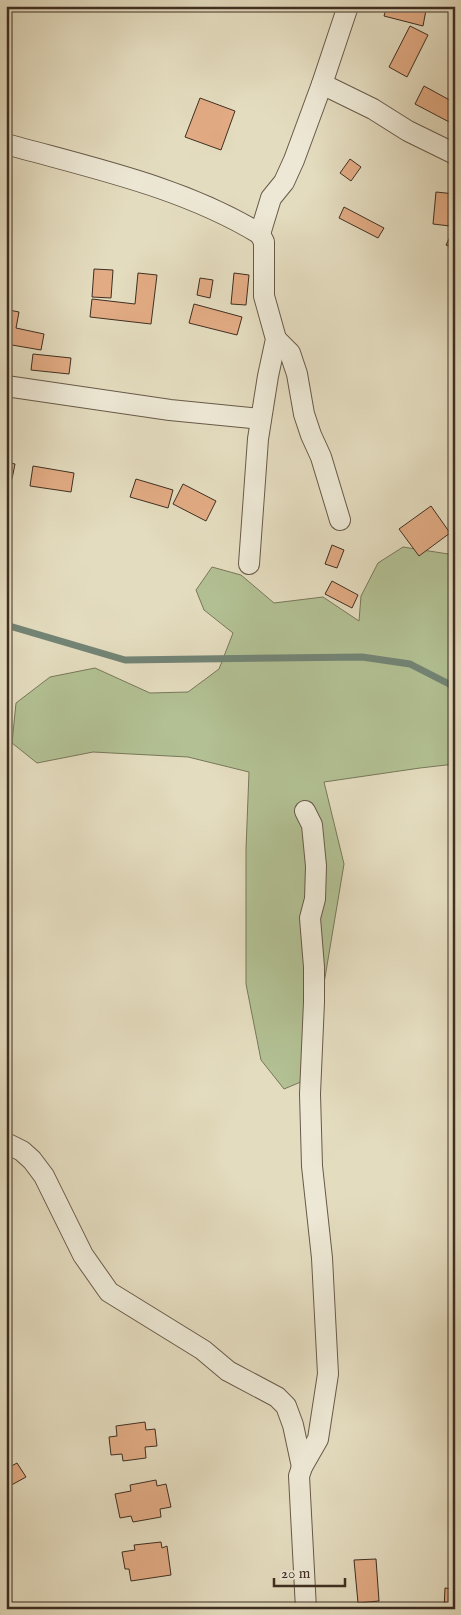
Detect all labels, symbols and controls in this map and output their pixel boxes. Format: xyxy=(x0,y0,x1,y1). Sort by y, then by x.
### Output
scale bar xyxy=(274,1555,345,1587)
text: 20 m xyxy=(281,1564,311,1583)

